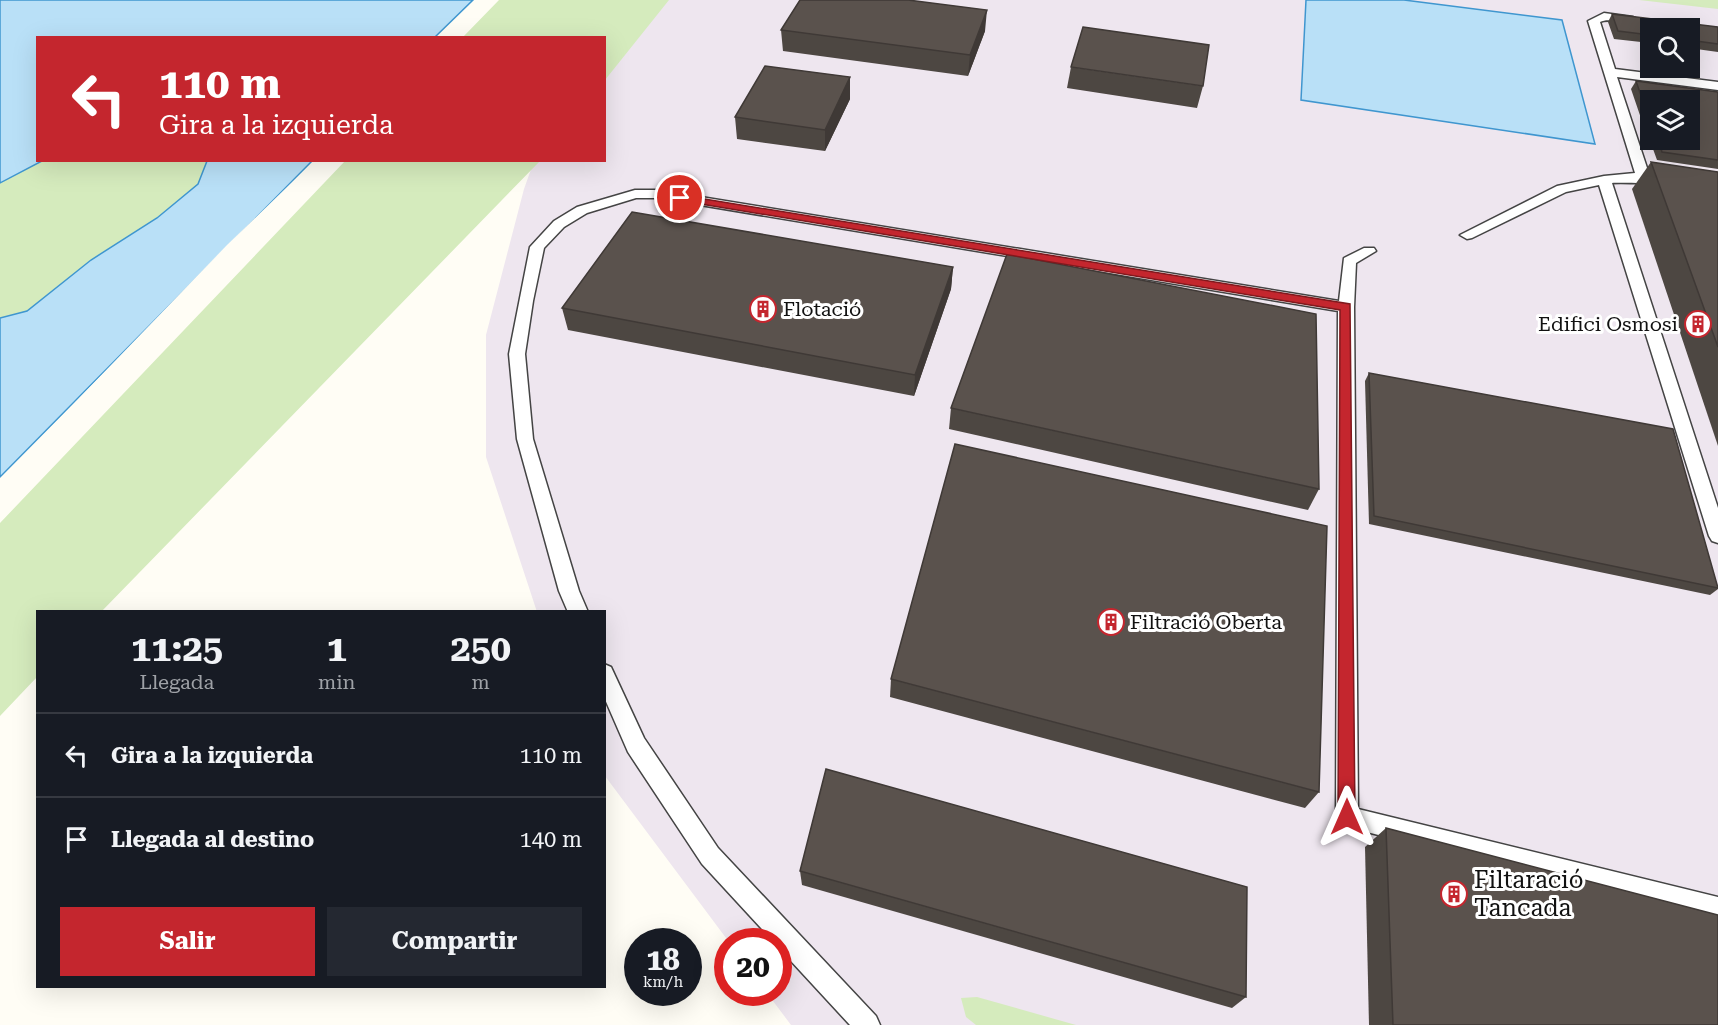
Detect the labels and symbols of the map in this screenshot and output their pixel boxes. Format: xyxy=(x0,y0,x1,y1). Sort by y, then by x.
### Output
pin xyxy=(654,172,705,223)
building icon: Flotació xyxy=(748,294,778,324)
place label: Flotació xyxy=(783,297,861,321)
building icon: Edifici Osmosi xyxy=(1683,309,1713,339)
place label: Edifici Osmosi xyxy=(1538,312,1678,336)
building icon: Filtració Oberta xyxy=(1096,607,1126,637)
place label: Filtració Oberta xyxy=(1130,610,1282,634)
position arrow xyxy=(1315,785,1379,849)
place label: Filtaració Tancada xyxy=(1474,866,1584,922)
building icon: Filtaració Tancada xyxy=(1439,879,1469,909)
speed limit sign: 20 xyxy=(714,928,792,1006)

